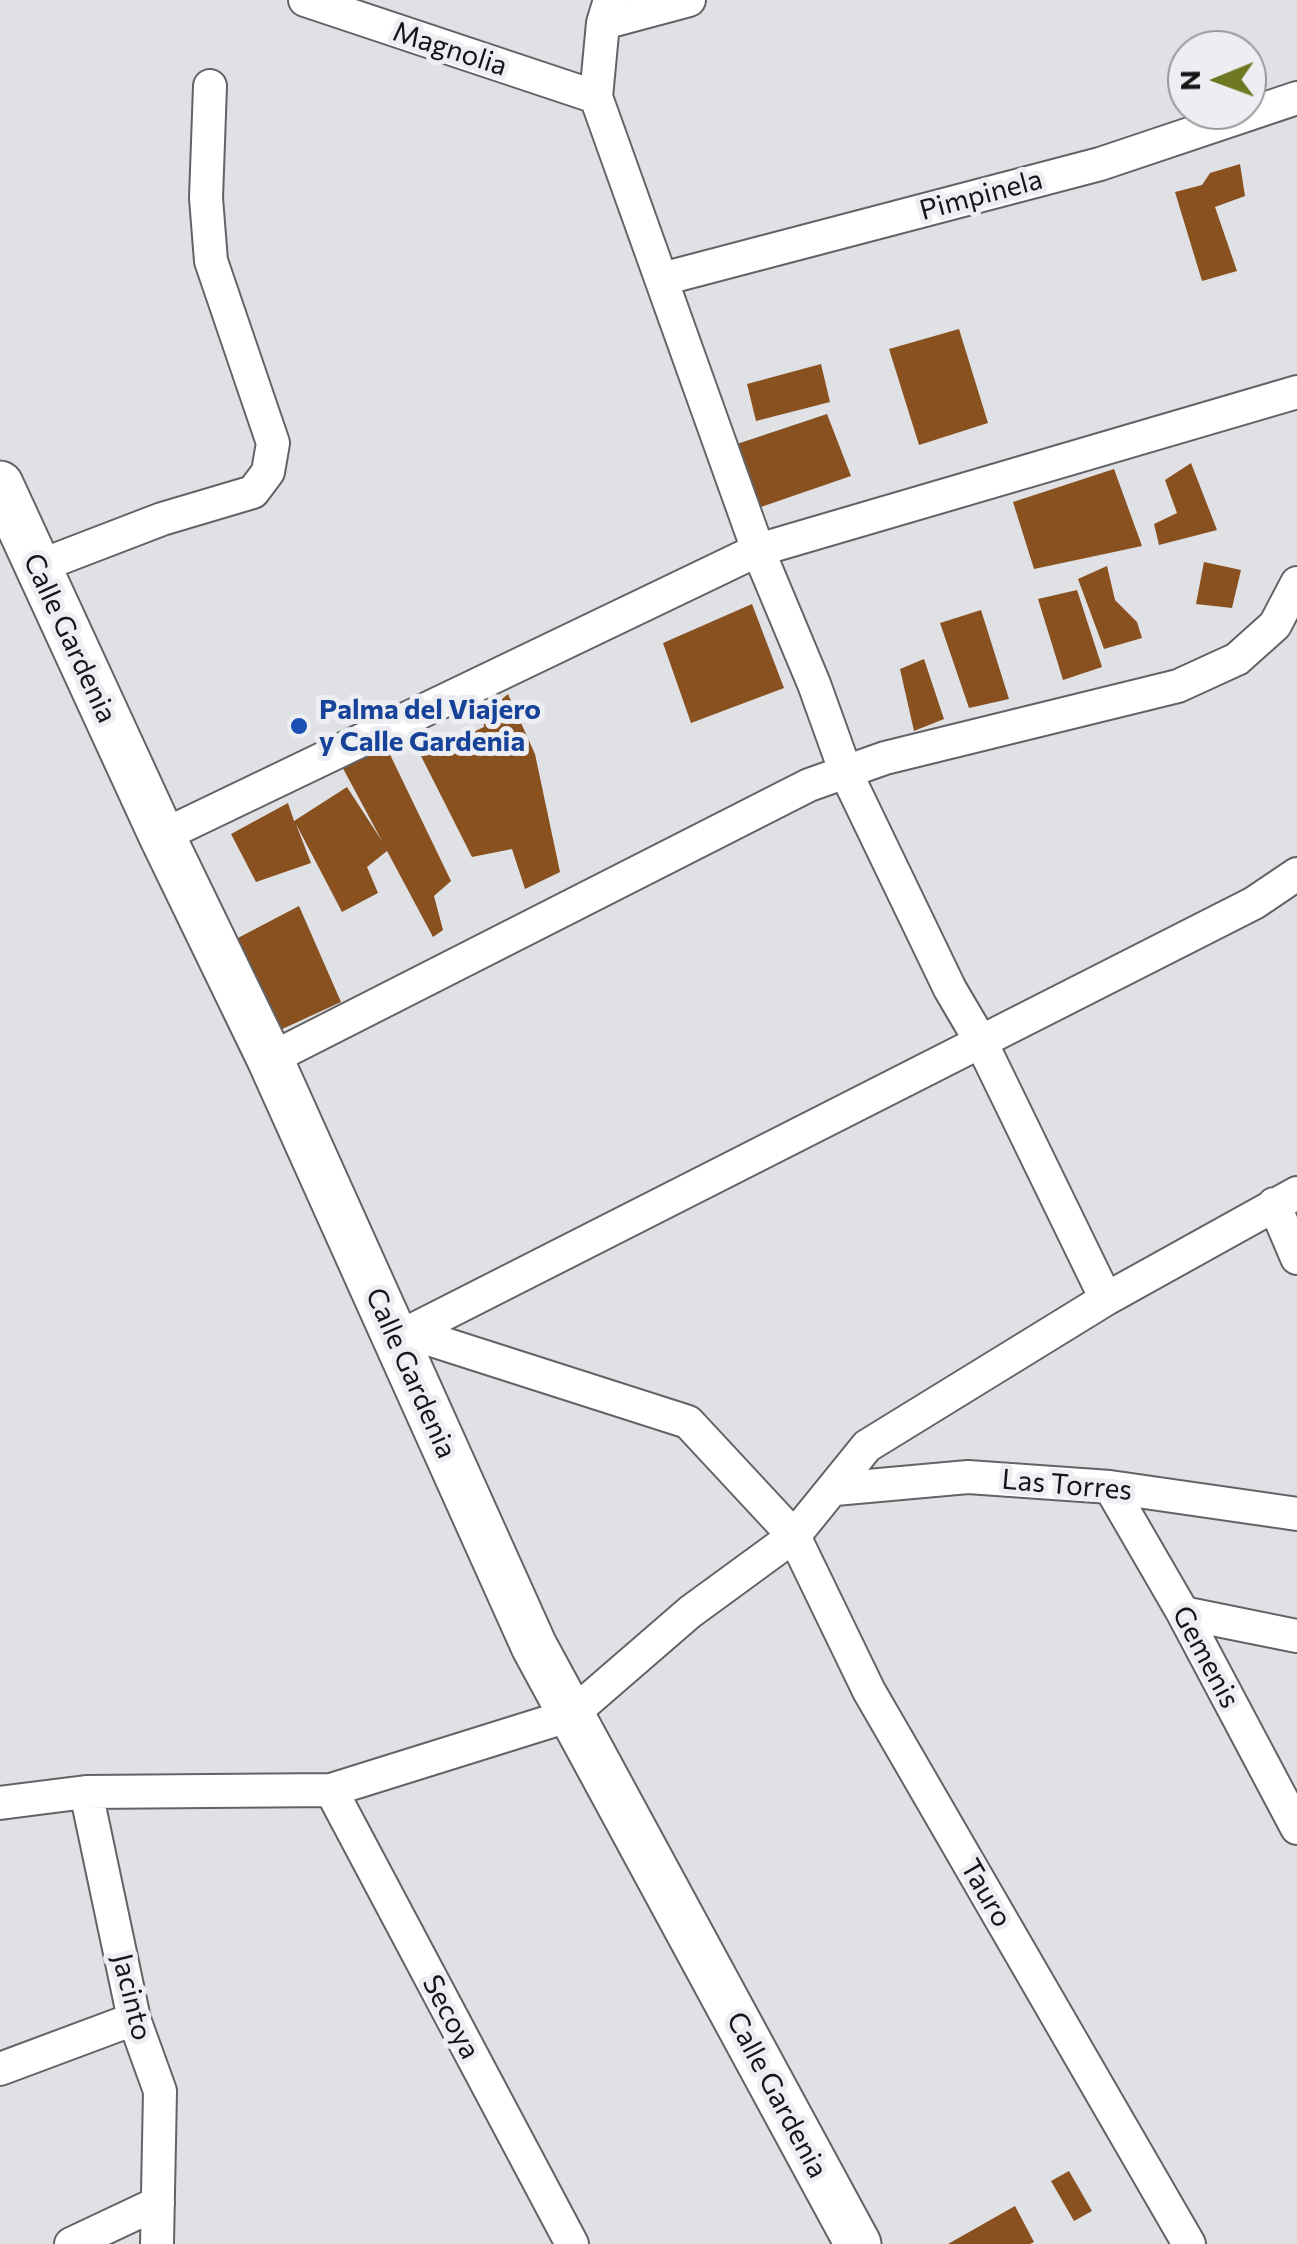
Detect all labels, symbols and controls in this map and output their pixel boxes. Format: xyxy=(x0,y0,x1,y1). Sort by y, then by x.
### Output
street label: Magnolia xyxy=(389,15,511,83)
north arrow xyxy=(1167,30,1267,130)
text: N xyxy=(1172,70,1206,91)
street label: Pimpinela xyxy=(916,163,1046,227)
street label: Calle Gardenia xyxy=(16,548,124,728)
place label: Palma del Viajero y Calle Gardenia xyxy=(319,693,541,759)
marker: Palma del Viajero y Calle Gardenia xyxy=(288,715,310,737)
street label: Calle Gardenia xyxy=(358,1283,464,1463)
street label: Las Torres xyxy=(1000,1463,1134,1507)
street label: Gemenis xyxy=(1165,1600,1247,1714)
street label: Tauro xyxy=(953,1853,1019,1933)
street label: Jacinto xyxy=(105,1950,159,2044)
street label: Secoya xyxy=(415,1969,487,2065)
street label: Calle Gardenia xyxy=(719,2006,835,2184)

